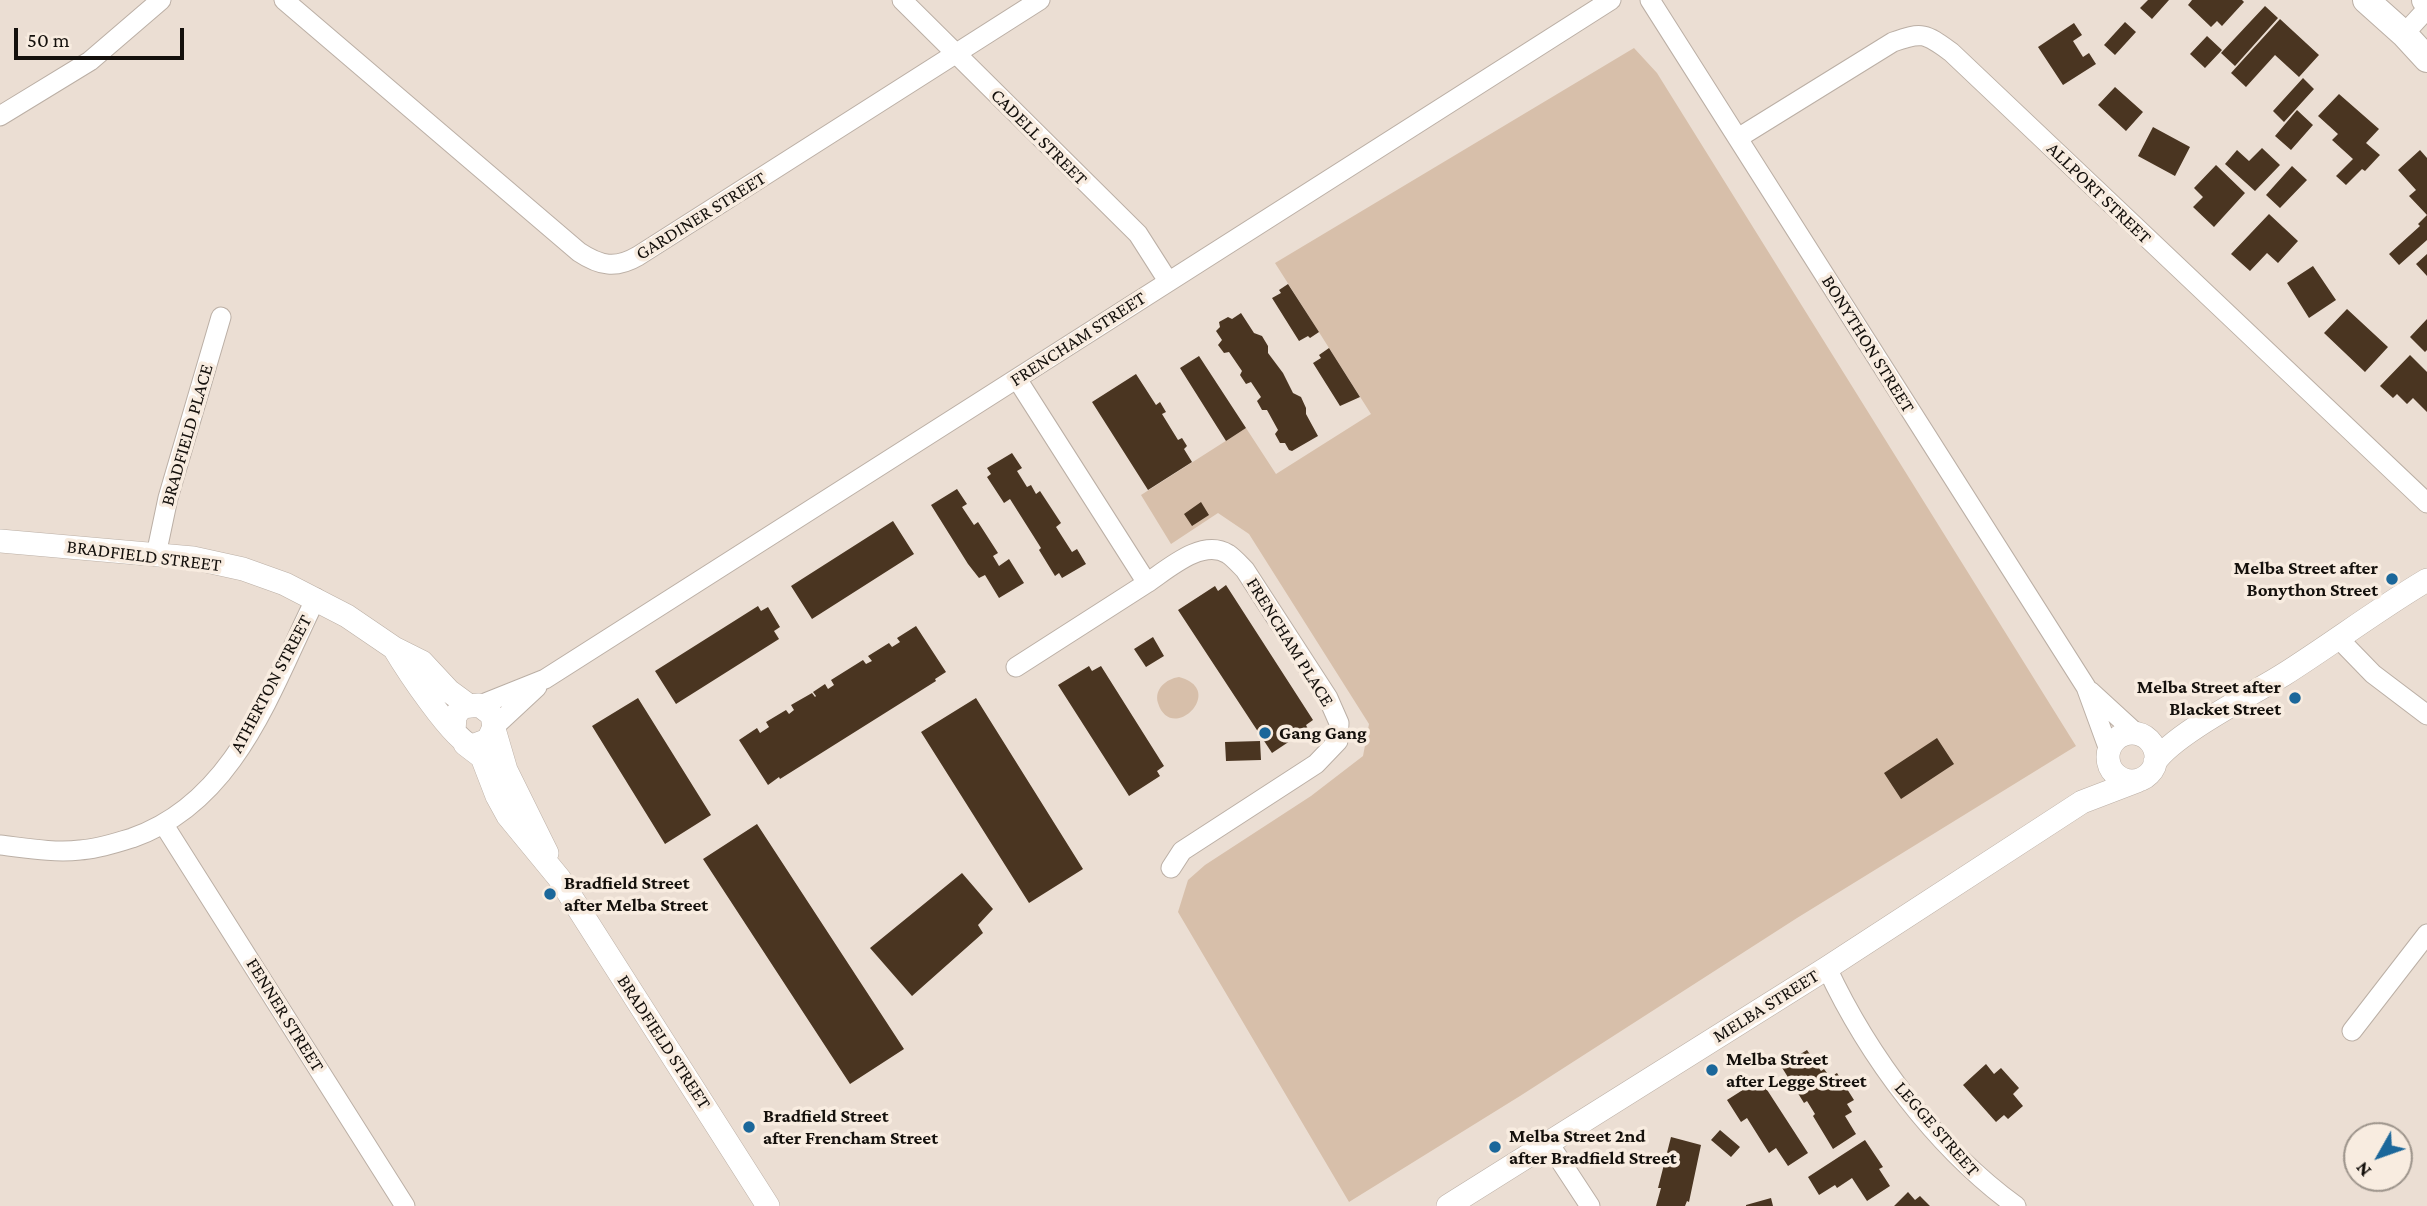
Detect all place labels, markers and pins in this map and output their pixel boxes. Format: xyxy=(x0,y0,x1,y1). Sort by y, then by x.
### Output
place label: Melba Street after Bonython Street xyxy=(2234,557,2378,601)
marker: Melba Street after Bonython Street xyxy=(2384,571,2400,587)
place label: Melba Street after Blacket Street xyxy=(2137,676,2281,720)
marker: Melba Street after Blacket Street xyxy=(2287,690,2303,706)
place label: Gang Gang xyxy=(1279,722,1367,744)
marker: Gang Gang xyxy=(1257,725,1273,741)
place label: Bradfield Street after Melba Street xyxy=(564,872,708,916)
marker: Bradfield Street after Melba Street xyxy=(542,886,558,902)
place label: Melba Street after Legge Street xyxy=(1726,1048,1867,1092)
marker: Melba Street after Legge Street xyxy=(1704,1062,1720,1078)
place label: Bradfield Street after Frencham Street xyxy=(763,1105,938,1149)
marker: Bradfield Street after Frencham Street xyxy=(741,1119,757,1135)
place label: Melba Street 2nd after Bradfield Street xyxy=(1509,1125,1677,1169)
marker: Melba Street 2nd after Bradfield Street xyxy=(1487,1139,1503,1155)

